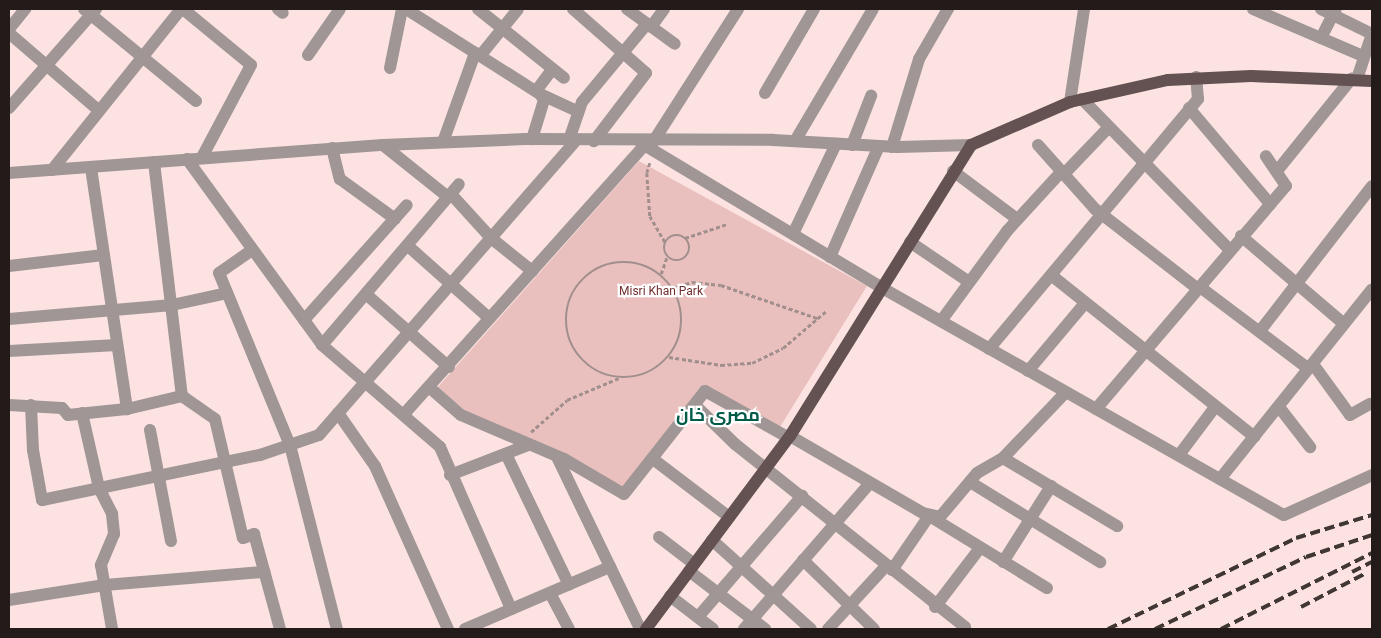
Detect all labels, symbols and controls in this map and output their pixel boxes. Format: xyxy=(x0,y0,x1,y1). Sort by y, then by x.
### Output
park label: Misri Khan Park xyxy=(619,285,703,299)
district label: مصری خان xyxy=(676,404,760,426)

